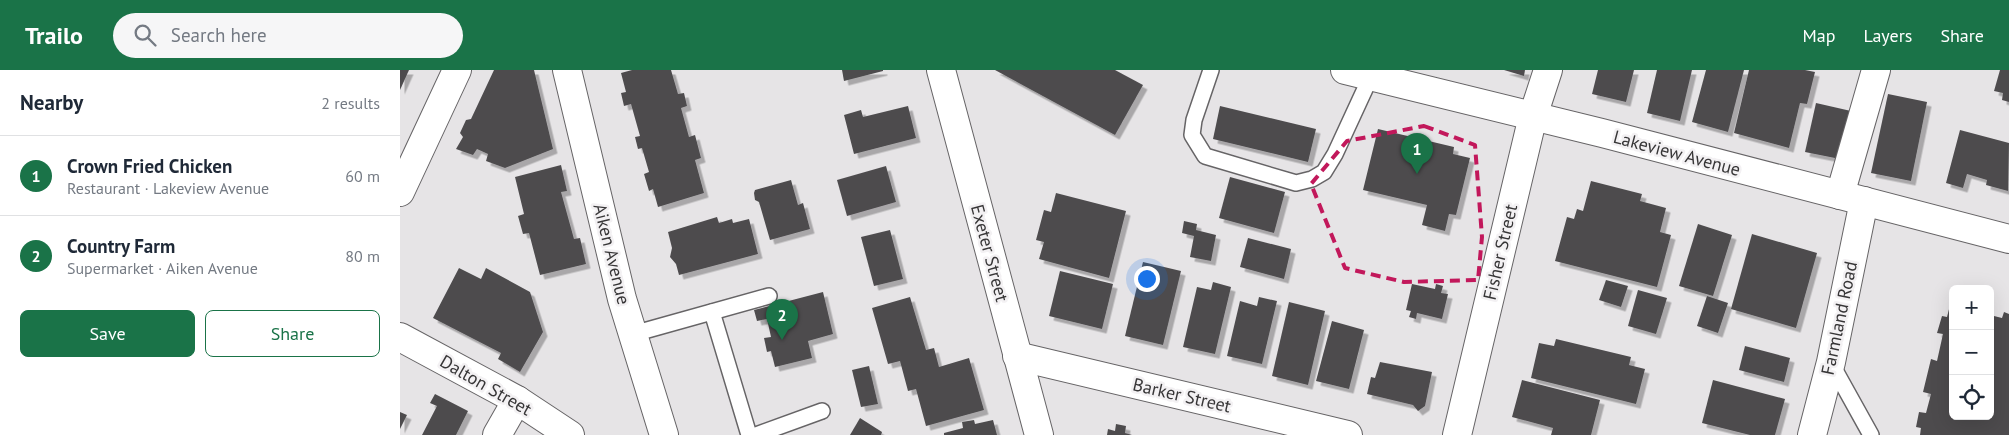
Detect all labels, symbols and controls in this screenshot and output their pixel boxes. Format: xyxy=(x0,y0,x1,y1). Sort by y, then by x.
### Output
search box xyxy=(113,13,463,58)
text: Trailo xyxy=(25,20,83,51)
icon: search xyxy=(131,21,159,49)
text: Search here xyxy=(171,23,267,47)
text: Map xyxy=(1803,24,1835,47)
text: Layers xyxy=(1863,24,1912,47)
text: Share xyxy=(1940,24,1984,47)
text: Nearby xyxy=(20,89,83,116)
text: 2 results xyxy=(321,93,380,113)
street label: Lakeview Avenue xyxy=(1611,125,1743,181)
pin: 1 xyxy=(1401,133,1433,174)
text: Crown Fried Chicken xyxy=(67,154,232,178)
text: 1 xyxy=(31,166,41,186)
text: 60 m xyxy=(345,166,380,186)
text: Restaurant · Lakeview Avenue xyxy=(67,178,269,198)
street label: Aiken Avenue xyxy=(588,201,636,307)
street label: Exeter Street xyxy=(966,202,1014,304)
street label: Fisher Street xyxy=(1478,202,1522,302)
text: Country Farm xyxy=(67,234,175,258)
text: 2 xyxy=(31,246,41,266)
text: 80 m xyxy=(345,246,380,266)
text: Supermarket · Aiken Avenue xyxy=(67,258,258,278)
street label: Farmland Road xyxy=(1816,259,1862,377)
your location xyxy=(1134,266,1160,292)
map controls xyxy=(1949,285,1994,420)
button: + xyxy=(1949,285,1994,330)
pin: 2 xyxy=(766,299,798,340)
button: Save xyxy=(20,310,195,357)
button: Share xyxy=(205,310,380,357)
button: − xyxy=(1949,330,1994,375)
street label: Dalton Street xyxy=(436,350,536,420)
street label: Barker Street xyxy=(1131,373,1233,417)
button: locate xyxy=(1949,375,1994,420)

